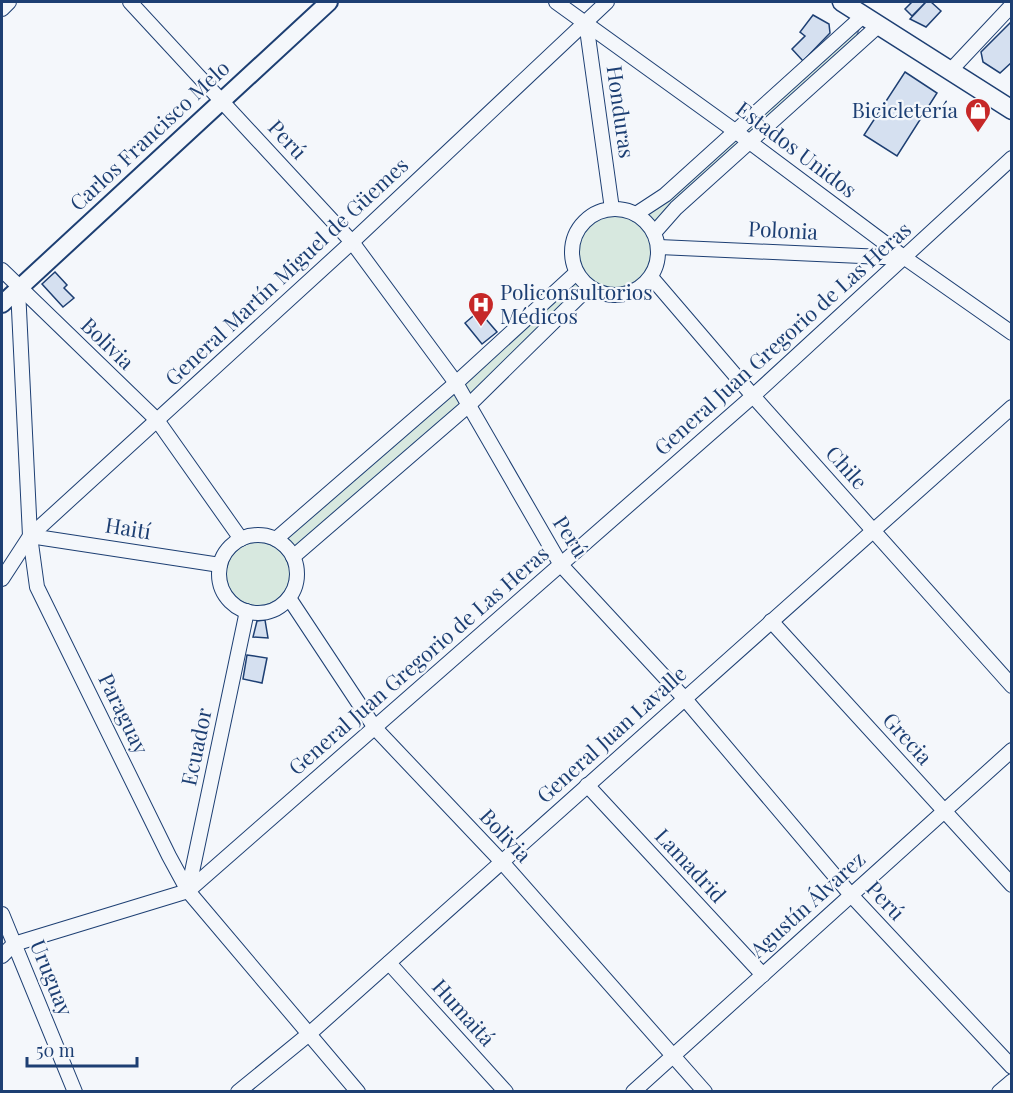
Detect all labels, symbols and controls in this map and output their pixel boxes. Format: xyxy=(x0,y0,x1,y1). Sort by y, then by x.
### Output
street label: Carlos Francisco Melo xyxy=(63,53,234,216)
street label: Honduras xyxy=(602,64,642,160)
street label: Estados Unidos xyxy=(731,94,863,203)
place label: Bicicletería xyxy=(852,95,959,123)
shop icon: Bicicletería xyxy=(963,96,993,134)
street label: Perú xyxy=(263,113,314,164)
street label: General Martín Miguel de Güemes xyxy=(158,150,413,391)
street label: Polonia xyxy=(748,213,819,245)
street label: General Juan Gregorio de Las Heras xyxy=(647,215,916,460)
place label: Policonsultorios Médicos xyxy=(500,277,653,329)
hospital icon: Policonsultorios Médicos xyxy=(466,290,496,328)
street label: Bolivia xyxy=(76,310,141,375)
street label: Chile xyxy=(821,439,874,494)
street label: Haití xyxy=(103,510,153,544)
street label: Perú xyxy=(548,510,595,562)
street label: General Juan Gregorio de Las Heras xyxy=(282,539,554,780)
street label: General Juan Lavalle xyxy=(530,659,691,808)
street label: Paraguay xyxy=(93,668,157,759)
street label: Ecuador xyxy=(173,705,217,788)
street label: Grecia xyxy=(878,706,940,770)
street label: Bolivia xyxy=(475,802,539,868)
street label: Lamadrid xyxy=(650,822,733,908)
street label: Agustín Álvarez xyxy=(742,844,870,963)
street label: Perú xyxy=(861,874,912,925)
street label: Uruguay xyxy=(25,935,81,1020)
street label: Humaitá xyxy=(427,972,502,1052)
scale bar xyxy=(27,1030,136,1068)
text: 50 m xyxy=(36,1038,75,1062)

